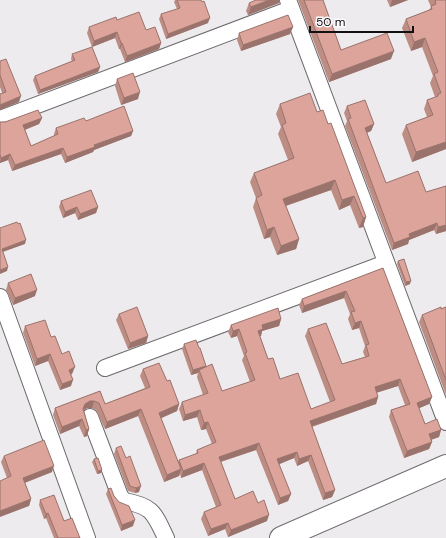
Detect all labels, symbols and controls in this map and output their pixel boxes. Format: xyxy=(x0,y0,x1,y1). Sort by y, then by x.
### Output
scale bar xyxy=(310,8,413,34)
text: 50 m xyxy=(316,14,345,30)

